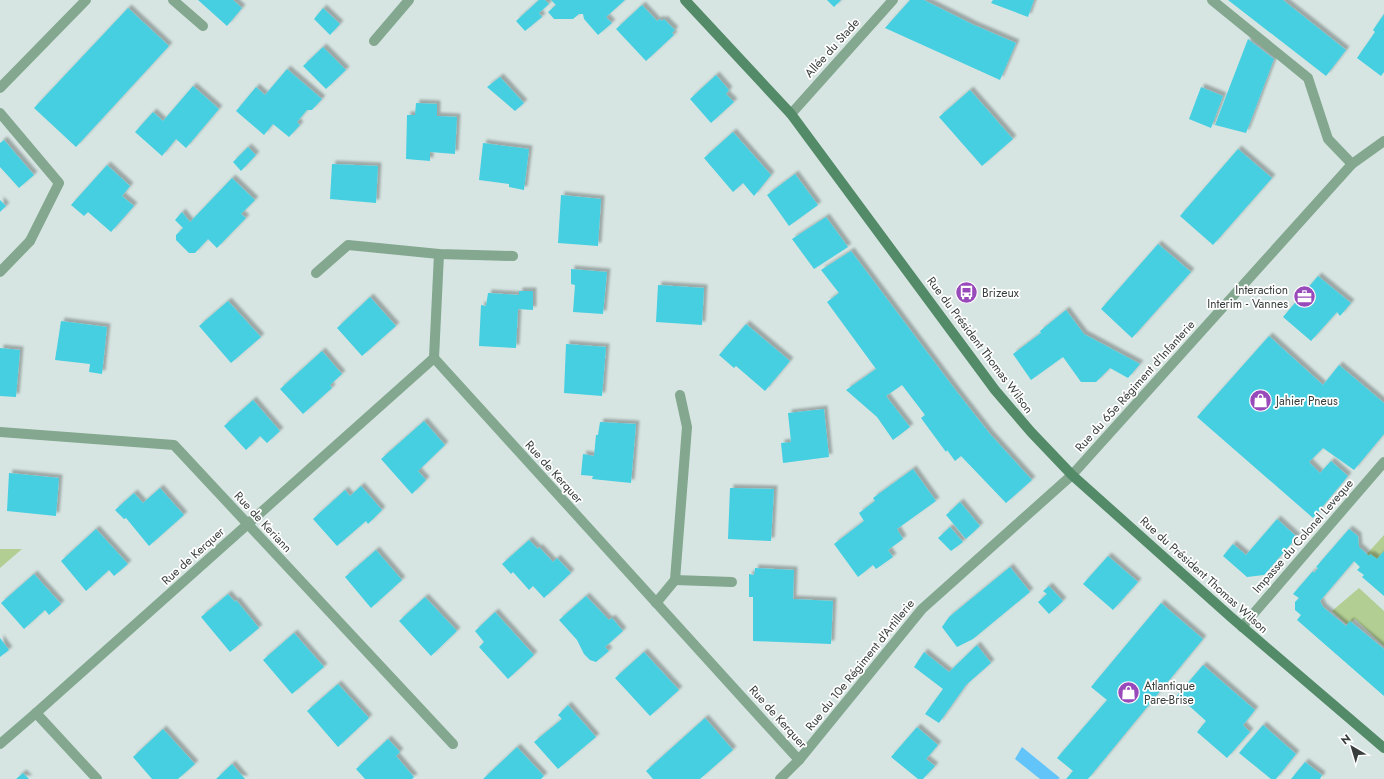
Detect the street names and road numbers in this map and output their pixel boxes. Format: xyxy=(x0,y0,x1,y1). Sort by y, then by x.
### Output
street label: Allée du Stade xyxy=(800,14,864,82)
street label: Rue du Président Thomas Wilson xyxy=(922,273,1038,417)
street label: Rue du 65e Régiment d'Infanterie xyxy=(1071,316,1199,456)
street label: Rue de Kerquer xyxy=(521,436,588,508)
street label: Impasse du Colonel Leveque xyxy=(1248,475,1358,597)
street label: Rue de Keriann xyxy=(230,487,296,557)
street label: Rue du Président Thomas Wilson xyxy=(1136,512,1272,638)
street label: Rue de Kerquer xyxy=(157,522,229,589)
street label: Rue du 10e Régiment d'Artillerie xyxy=(801,595,919,735)
street label: Rue de Kerquer xyxy=(745,681,812,753)

